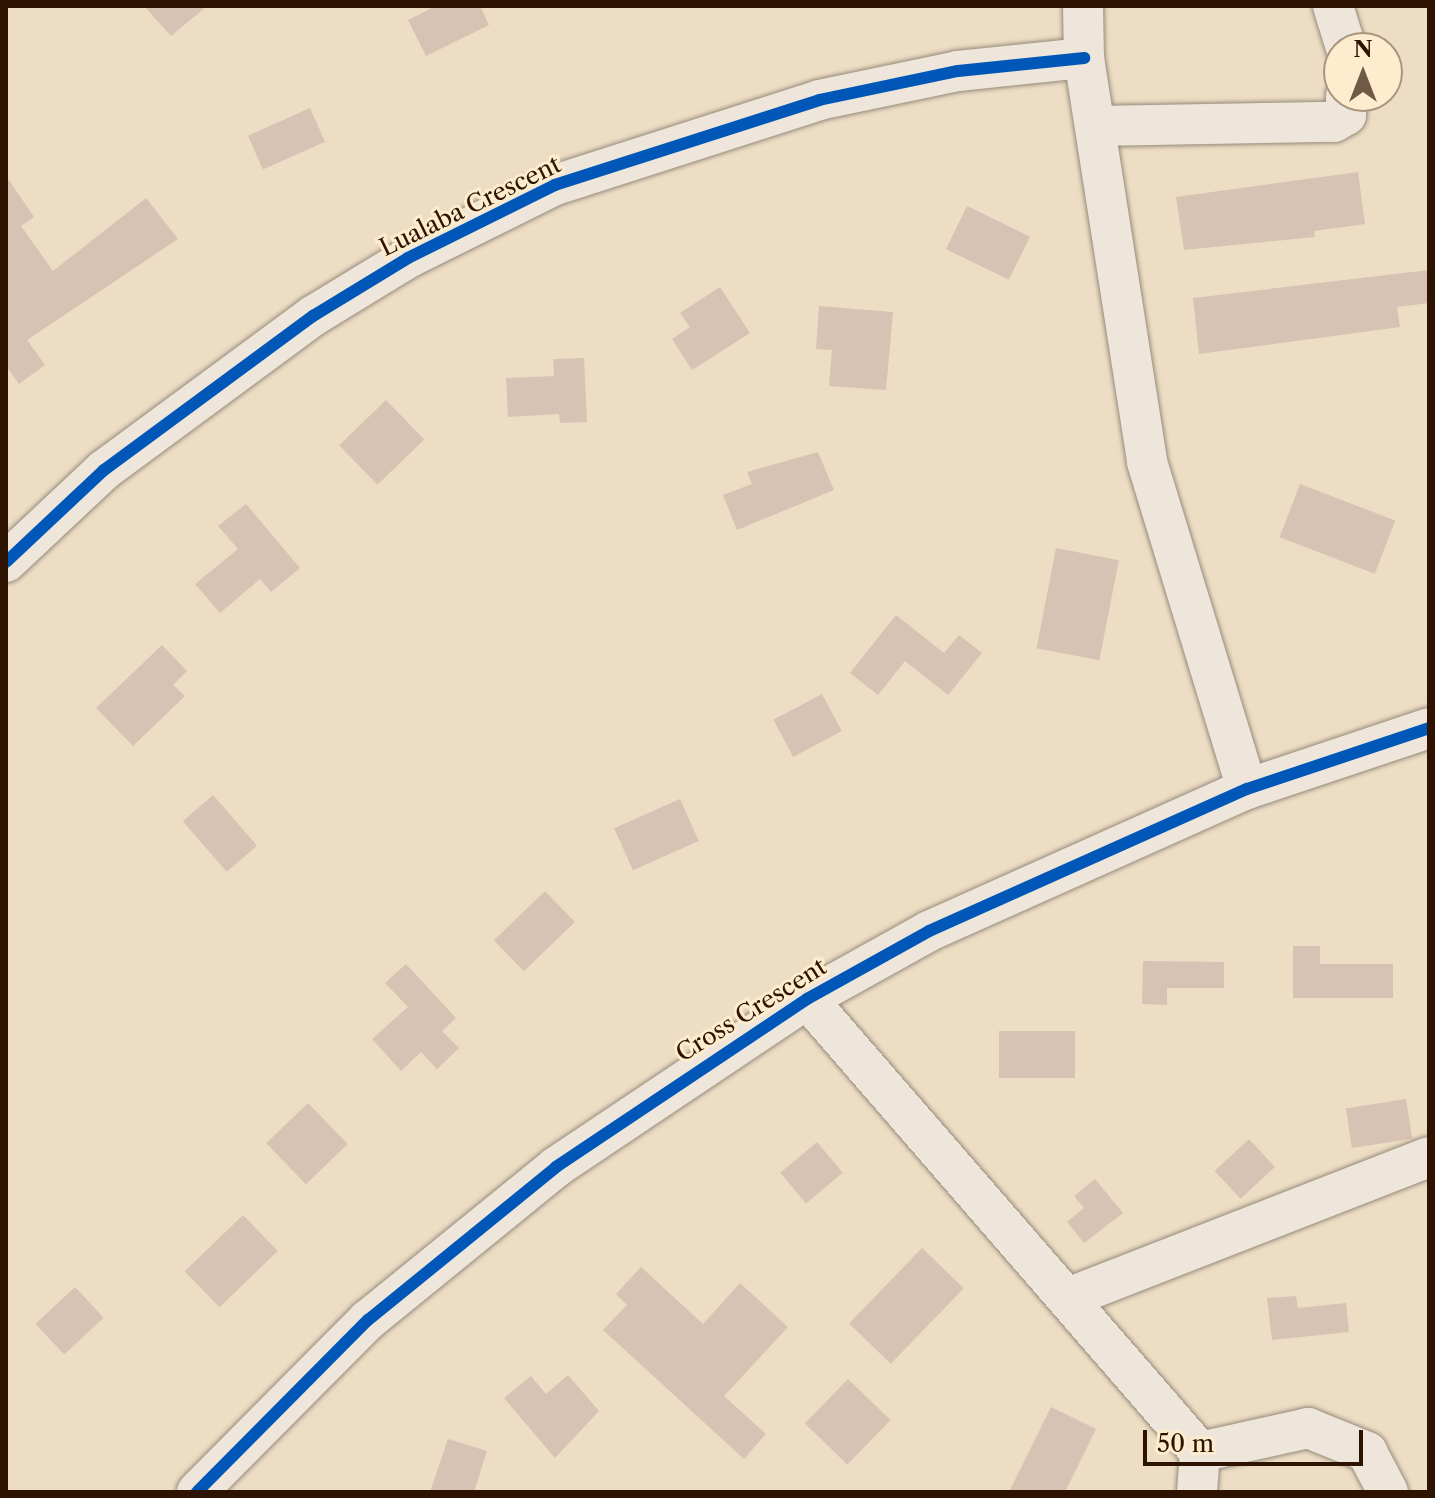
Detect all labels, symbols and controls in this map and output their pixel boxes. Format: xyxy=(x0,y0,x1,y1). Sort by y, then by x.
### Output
north arrow xyxy=(1323,32,1403,112)
text: N xyxy=(1353,36,1373,63)
street label: Lualaba Crescent xyxy=(375,150,565,262)
street label: Cross Crescent xyxy=(670,952,832,1068)
scale bar xyxy=(1147,1414,1367,1464)
text: 50 m xyxy=(1157,1429,1214,1458)

